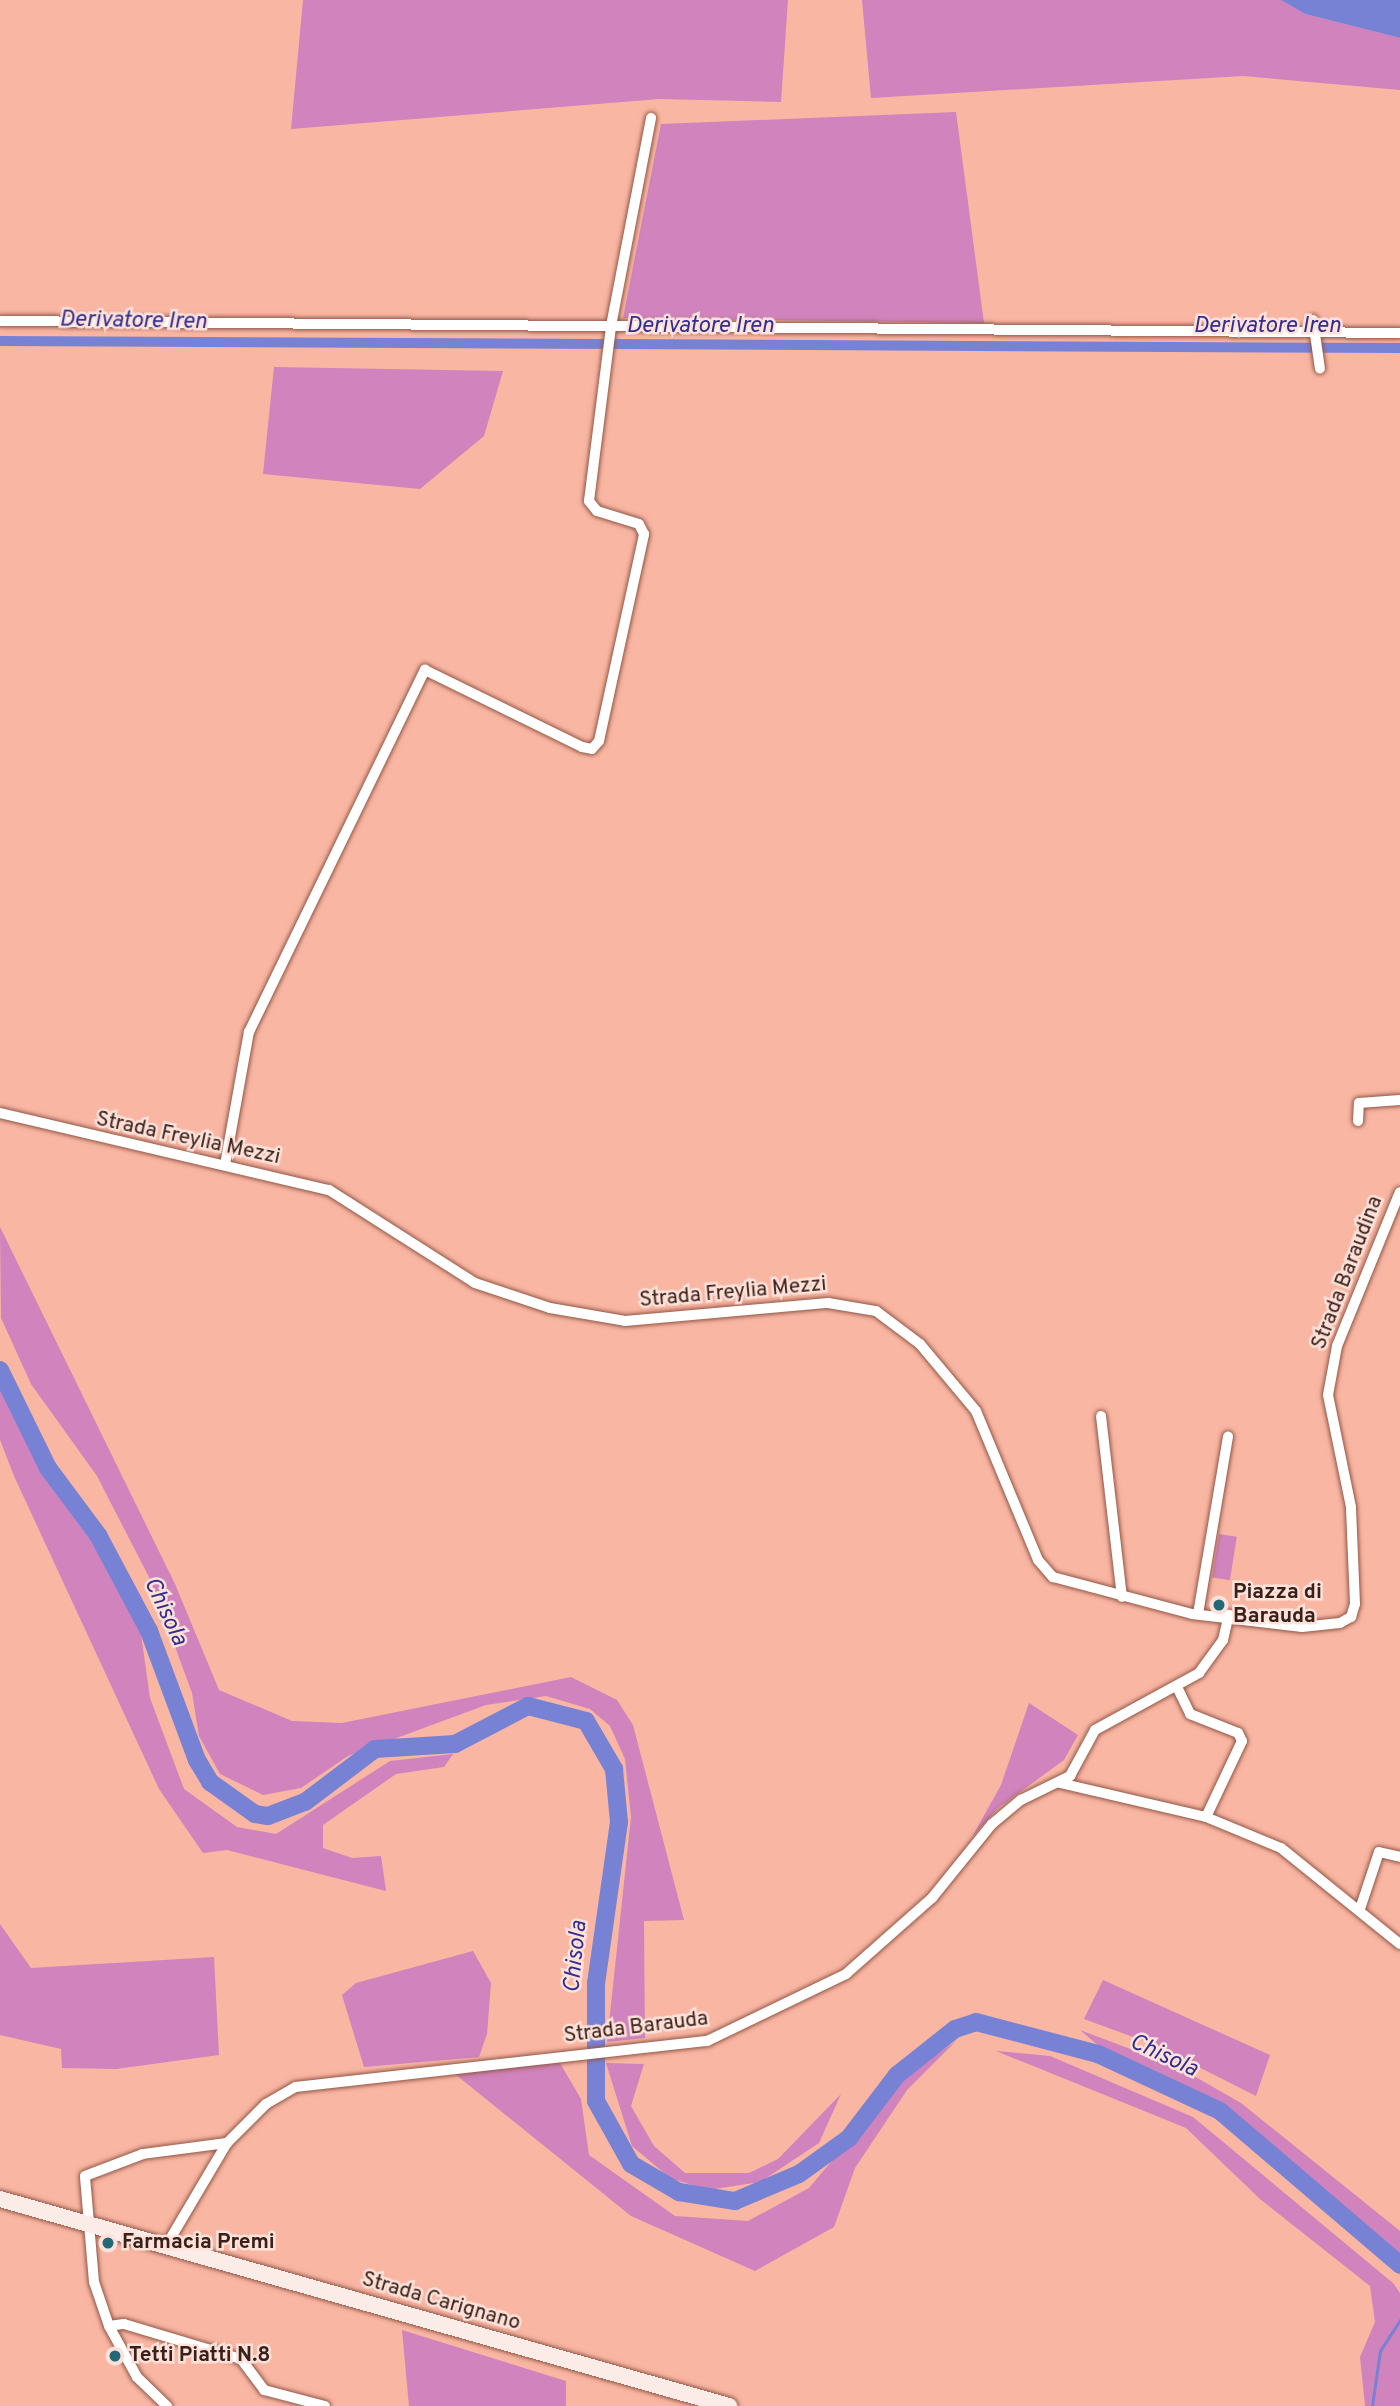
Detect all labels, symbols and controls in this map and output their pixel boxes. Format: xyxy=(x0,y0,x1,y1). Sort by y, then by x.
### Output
water label: Derivatore Iren xyxy=(59,307,207,337)
water label: Derivatore Iren xyxy=(626,313,774,341)
water label: Derivatore Iren xyxy=(1193,313,1341,341)
street label: Strada Freylia Mezzi xyxy=(94,1107,282,1171)
street label: Strada Baraudina xyxy=(1307,1193,1389,1353)
street label: Strada Freylia Mezzi xyxy=(638,1272,828,1314)
water label: Chisola xyxy=(136,1573,192,1651)
place label: Piazza di Barauda xyxy=(1233,1580,1322,1630)
marker: Piazza di Barauda xyxy=(1211,1597,1227,1613)
water label: Chisola xyxy=(559,1920,595,1994)
street label: Strada Barauda xyxy=(563,2007,709,2049)
water label: Chisola xyxy=(1124,2029,1202,2085)
place label: Farmacia Premi xyxy=(122,2230,275,2256)
marker: Farmacia Premi xyxy=(100,2235,116,2251)
street label: Strada Carignano xyxy=(359,2267,523,2337)
place label: Tetti Piatti N.8 xyxy=(129,2343,270,2369)
marker: Tetti Piatti N.8 xyxy=(107,2348,123,2364)

